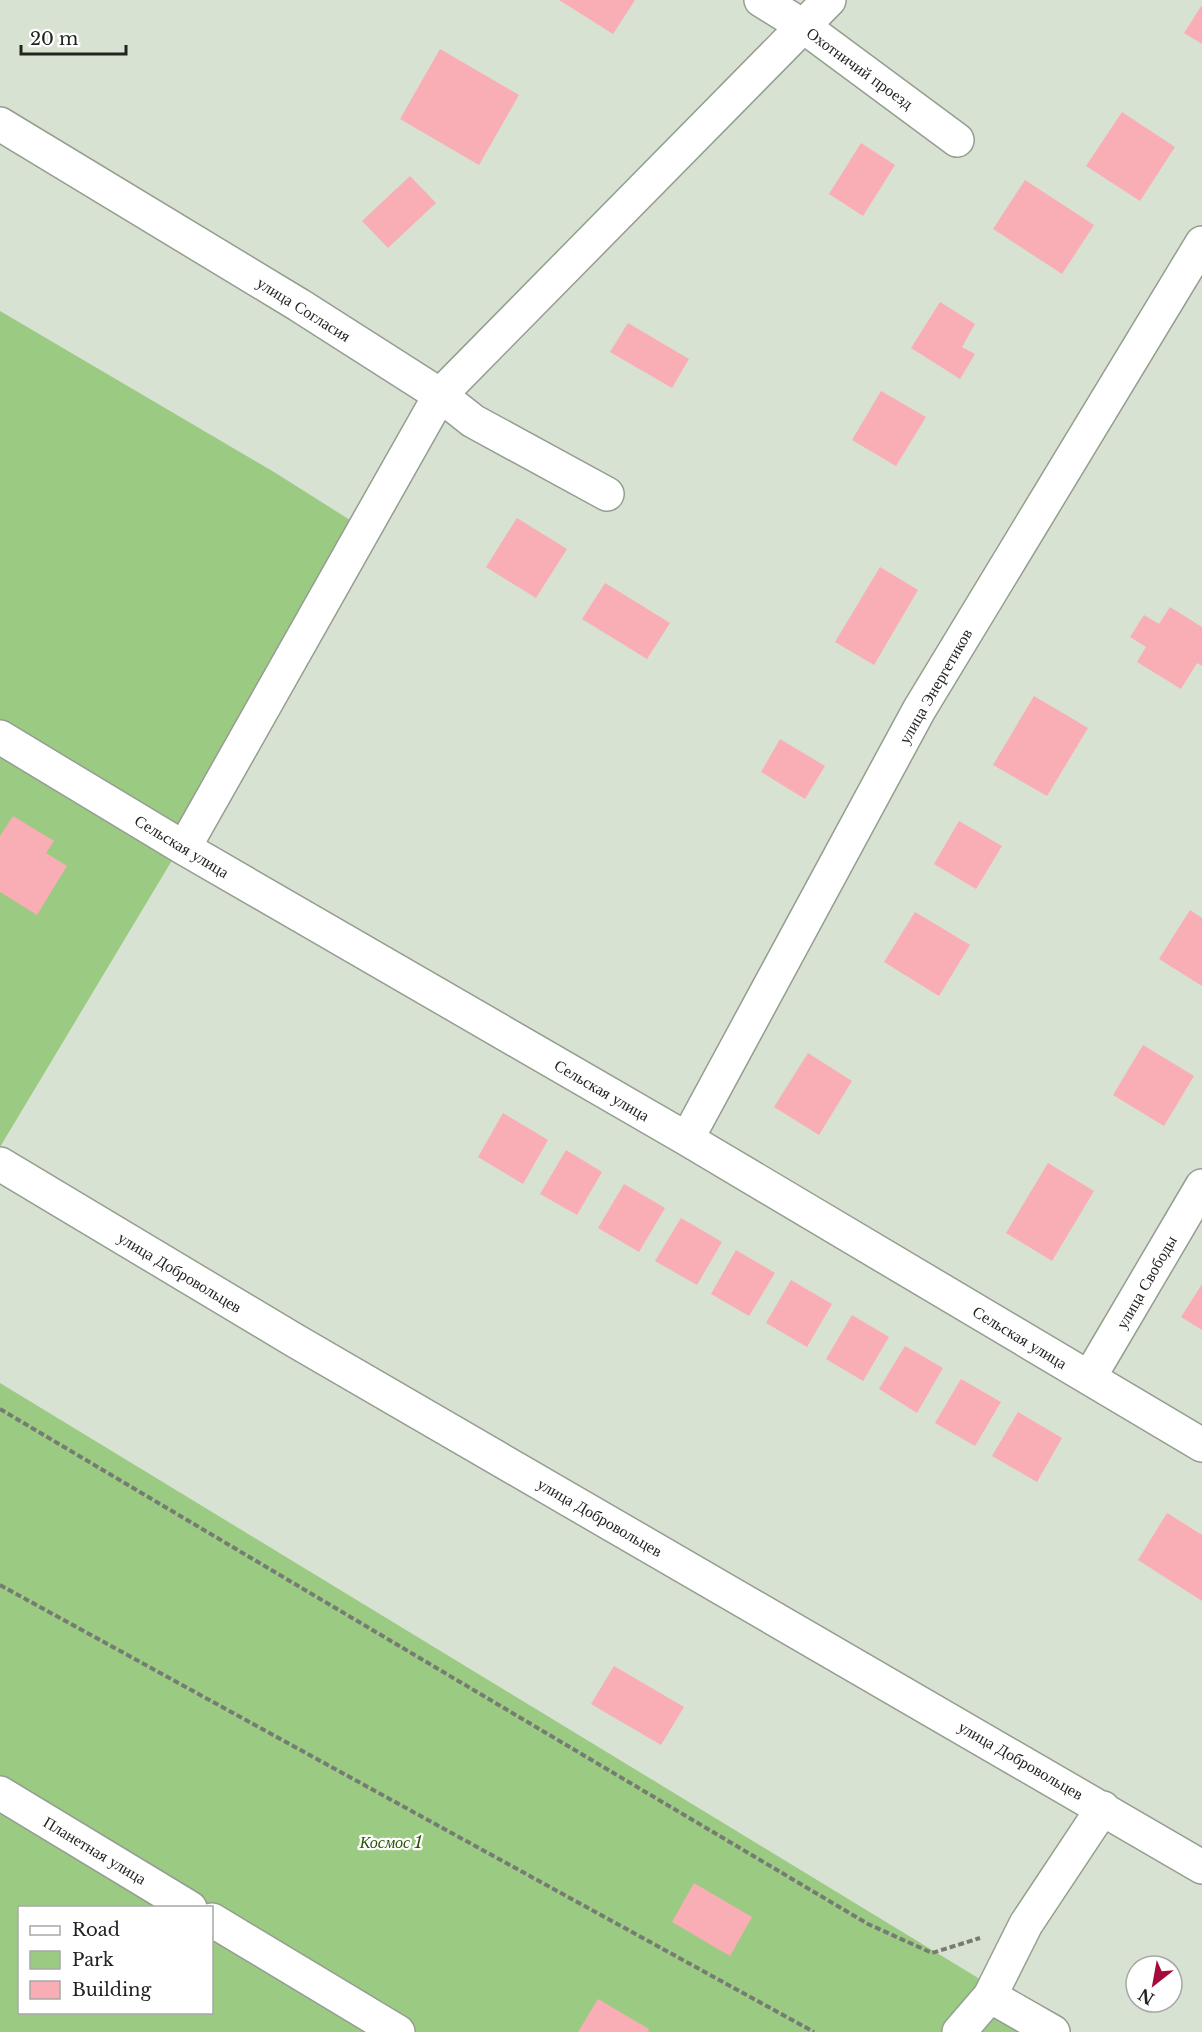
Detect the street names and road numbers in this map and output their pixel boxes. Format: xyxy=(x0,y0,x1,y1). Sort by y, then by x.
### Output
street label: Охотничий проезд xyxy=(803,23,917,113)
street label: улица Согласия xyxy=(253,272,355,346)
street label: улица Энергетиков xyxy=(894,624,976,747)
street label: Сельская улица xyxy=(131,810,233,882)
street label: Сельская улица xyxy=(551,1055,653,1125)
street label: улица Добровольцев xyxy=(114,1227,246,1317)
street label: улица Свободы xyxy=(1111,1231,1181,1332)
street label: Сельская улица xyxy=(969,1301,1071,1373)
street label: улица Добровольцев xyxy=(534,1473,666,1561)
street label: улица Добровольцев xyxy=(955,1716,1087,1804)
street label: Планетная улица xyxy=(40,1811,150,1889)

